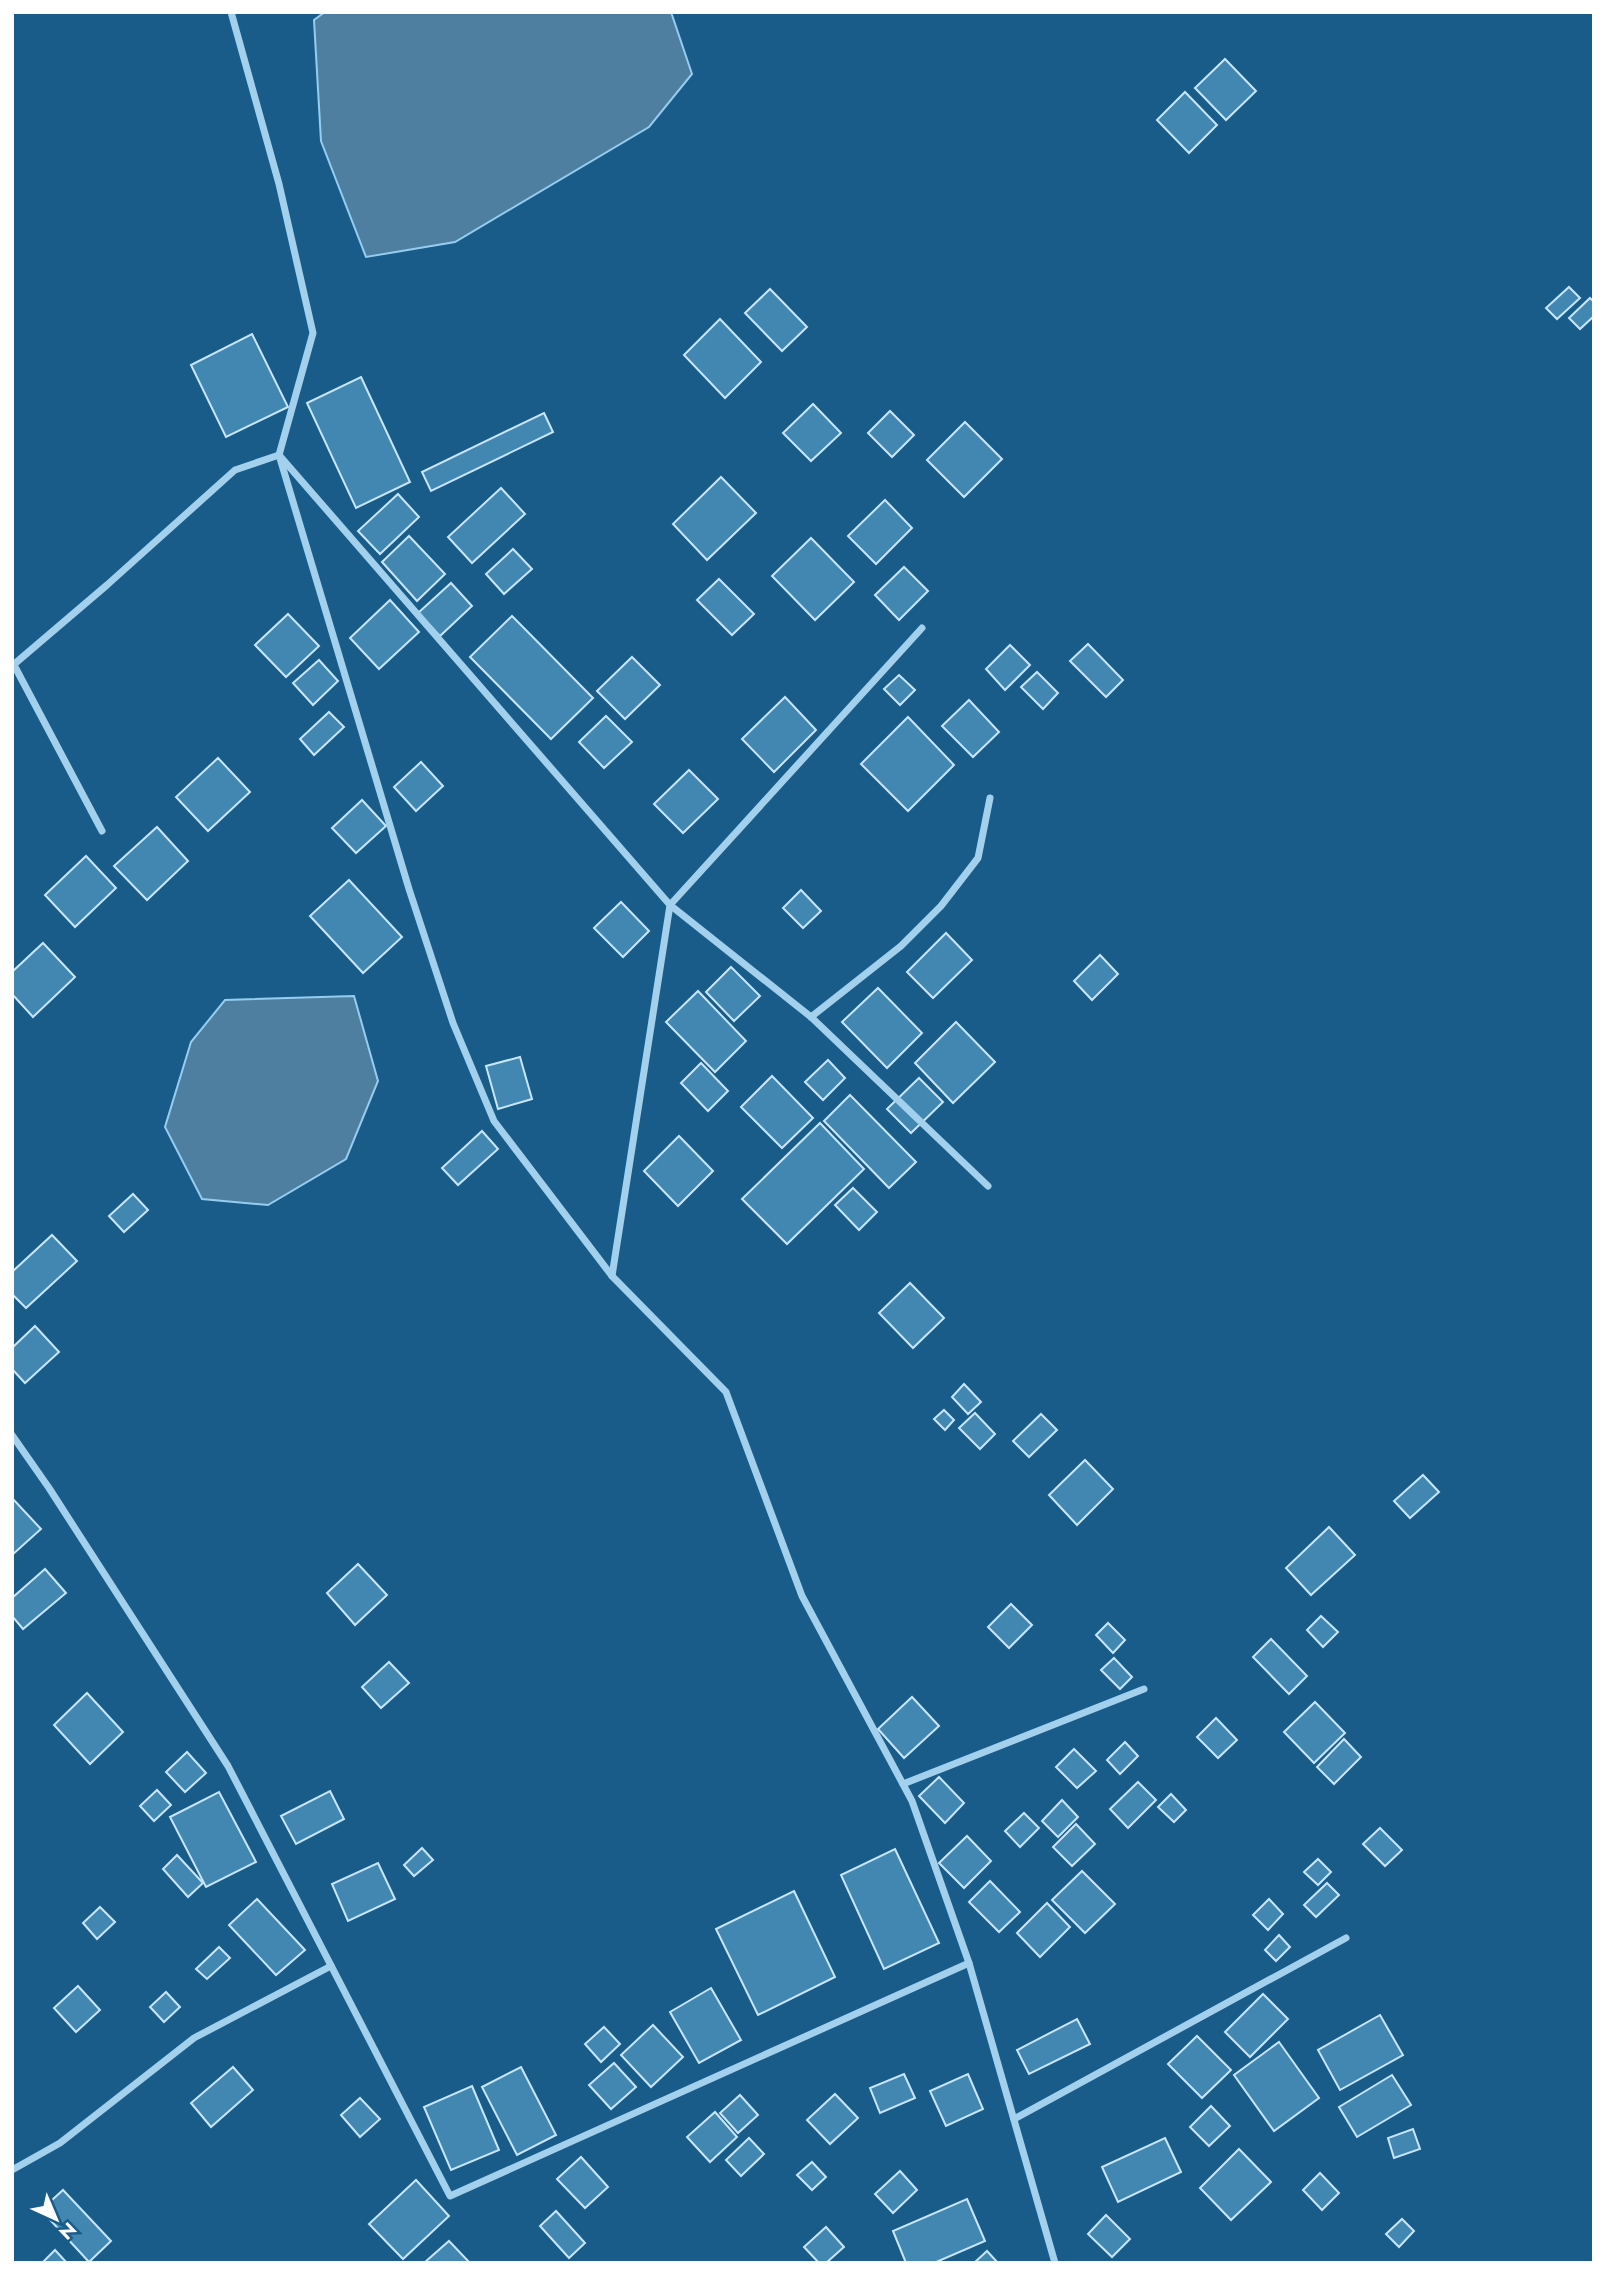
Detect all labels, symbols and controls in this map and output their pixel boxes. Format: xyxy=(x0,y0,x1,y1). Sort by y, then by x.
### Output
north arrow xyxy=(21,2184,91,2254)
text: N xyxy=(53,2216,82,2246)

